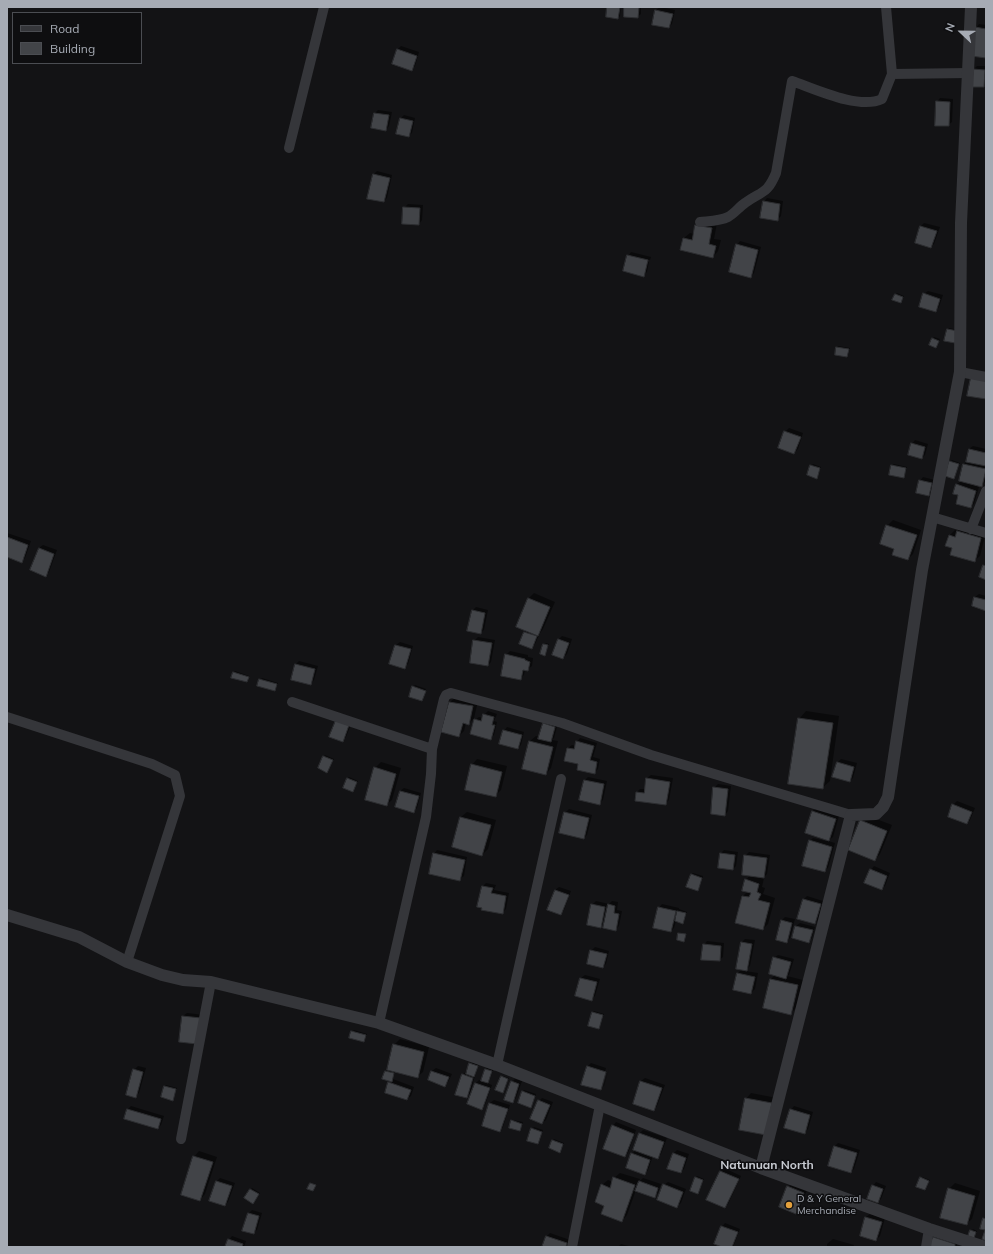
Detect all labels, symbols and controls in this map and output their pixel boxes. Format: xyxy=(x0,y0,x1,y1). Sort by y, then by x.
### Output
legend xyxy=(12,12,142,64)
north arrow xyxy=(941,12,981,52)
text: Road xyxy=(50,21,79,36)
text: N xyxy=(942,21,958,34)
text: Building xyxy=(50,41,95,56)
district label: Natunuan North xyxy=(720,1158,814,1172)
place label: D & Y General Merchandise xyxy=(797,1193,861,1216)
marker: D & Y General Merchandise xyxy=(784,1200,794,1210)

